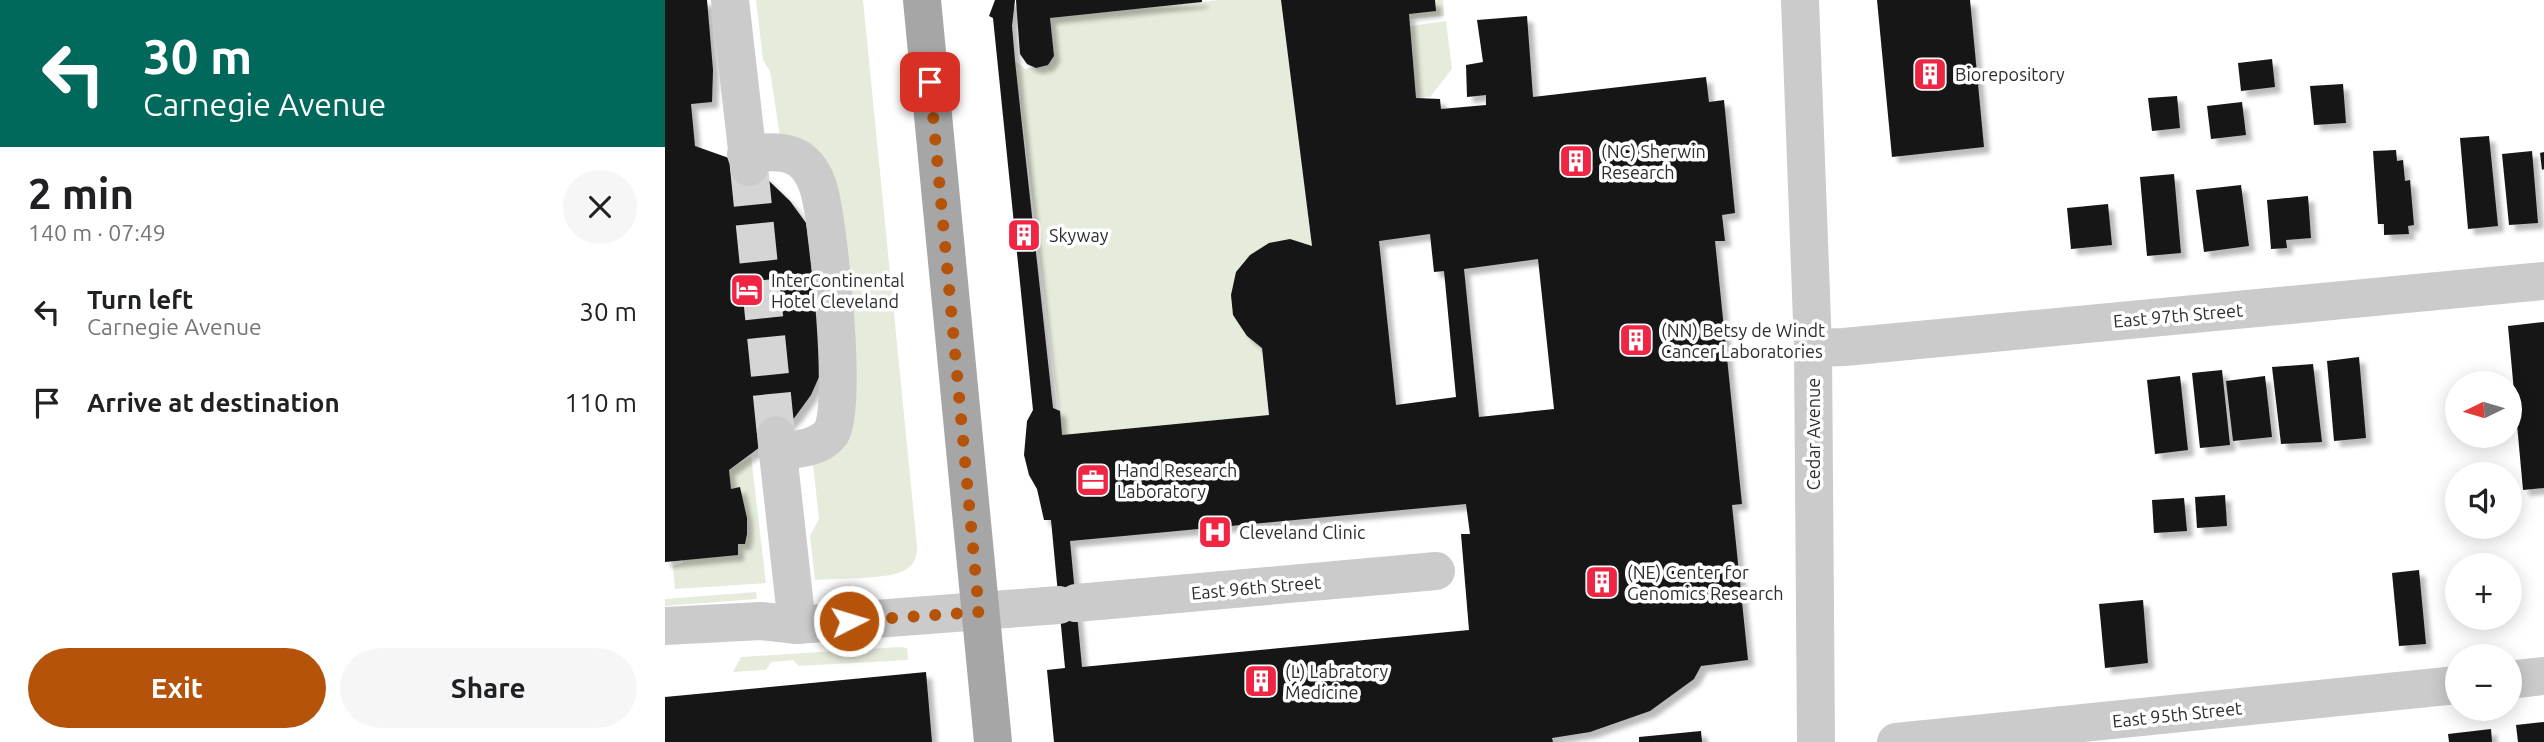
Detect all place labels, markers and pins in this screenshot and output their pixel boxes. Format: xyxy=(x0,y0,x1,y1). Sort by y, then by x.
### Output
pin xyxy=(900,52,960,112)
building icon: Biorepository xyxy=(1911,55,1949,93)
place label: Biorepository xyxy=(1955,64,2065,84)
place label: (NC) Sherwin Research xyxy=(1601,141,1706,182)
building icon: (NC) Sherwin Research xyxy=(1557,142,1595,180)
building icon: Skyway xyxy=(1005,216,1043,254)
place label: Skyway xyxy=(1049,225,1109,245)
place label: InterContinental Hotel Cleveland xyxy=(771,270,905,311)
hotel icon: InterContinental Hotel Cleveland xyxy=(728,271,766,309)
place label: (NN) Betsy de Windt Cancer Laboratories xyxy=(1661,320,1825,361)
building icon: (NN) Betsy de Windt Cancer Laboratories xyxy=(1617,321,1655,359)
place label: Hand Research Laboratory xyxy=(1117,460,1237,501)
office icon: Hand Research Laboratory xyxy=(1074,461,1112,499)
hospital icon: Cleveland Clinic xyxy=(1196,513,1234,551)
place label: Cleveland Clinic xyxy=(1239,522,1365,542)
place label: (NE) Center for Genomics Research xyxy=(1627,562,1783,603)
building icon: (NE) Center for Genomics Research xyxy=(1583,563,1621,601)
place label: (L) Labratory Medicine xyxy=(1285,661,1388,702)
building icon: (L) Labratory Medicine xyxy=(1242,662,1280,700)

